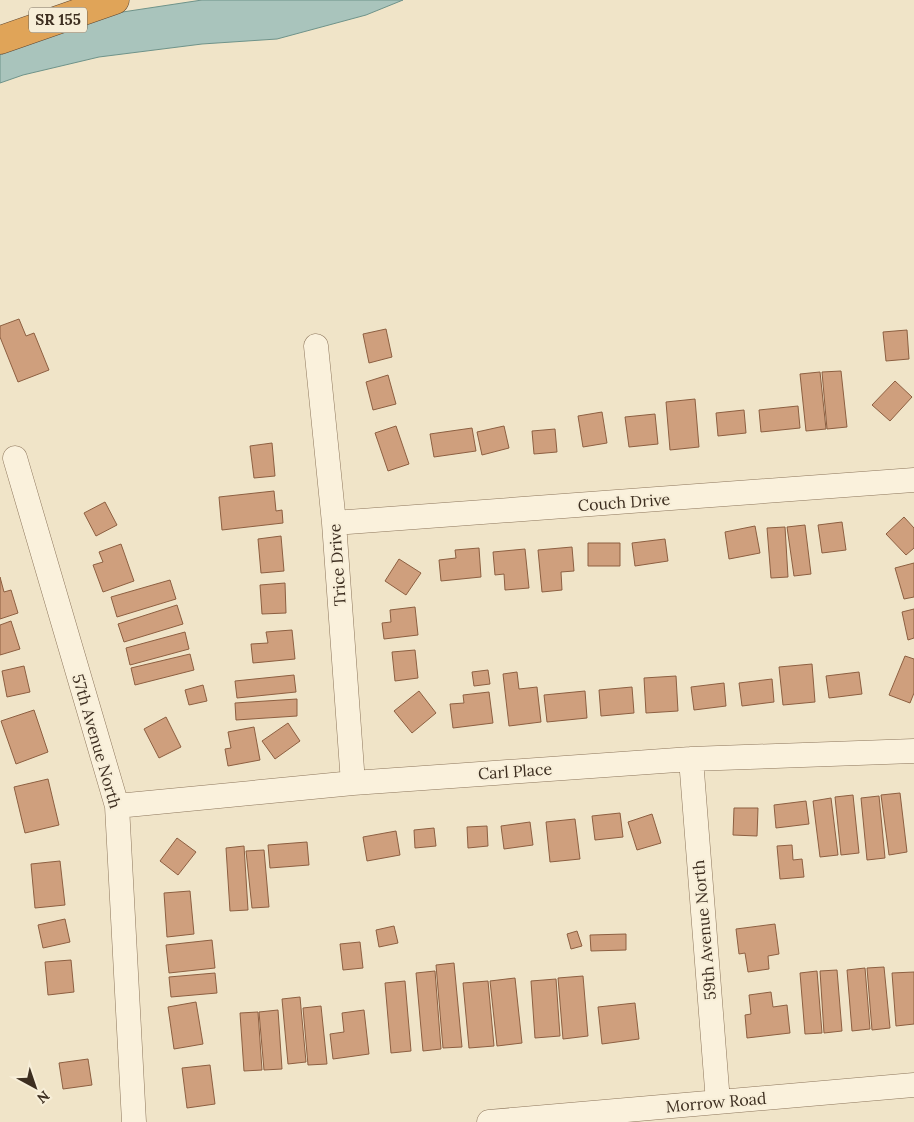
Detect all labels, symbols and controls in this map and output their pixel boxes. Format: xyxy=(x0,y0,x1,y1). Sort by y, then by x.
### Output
road number: SR 155 xyxy=(29,8,87,32)
street label: Couch Drive xyxy=(577,489,671,515)
street label: Trice Drive xyxy=(324,523,350,607)
street label: 57th Avenue North xyxy=(68,672,126,811)
street label: Carl Place xyxy=(477,758,553,784)
street label: 59th Avenue North xyxy=(688,859,720,1001)
north arrow xyxy=(10,1062,60,1112)
text: N xyxy=(33,1087,53,1107)
street label: Morrow Road xyxy=(665,1088,768,1116)

